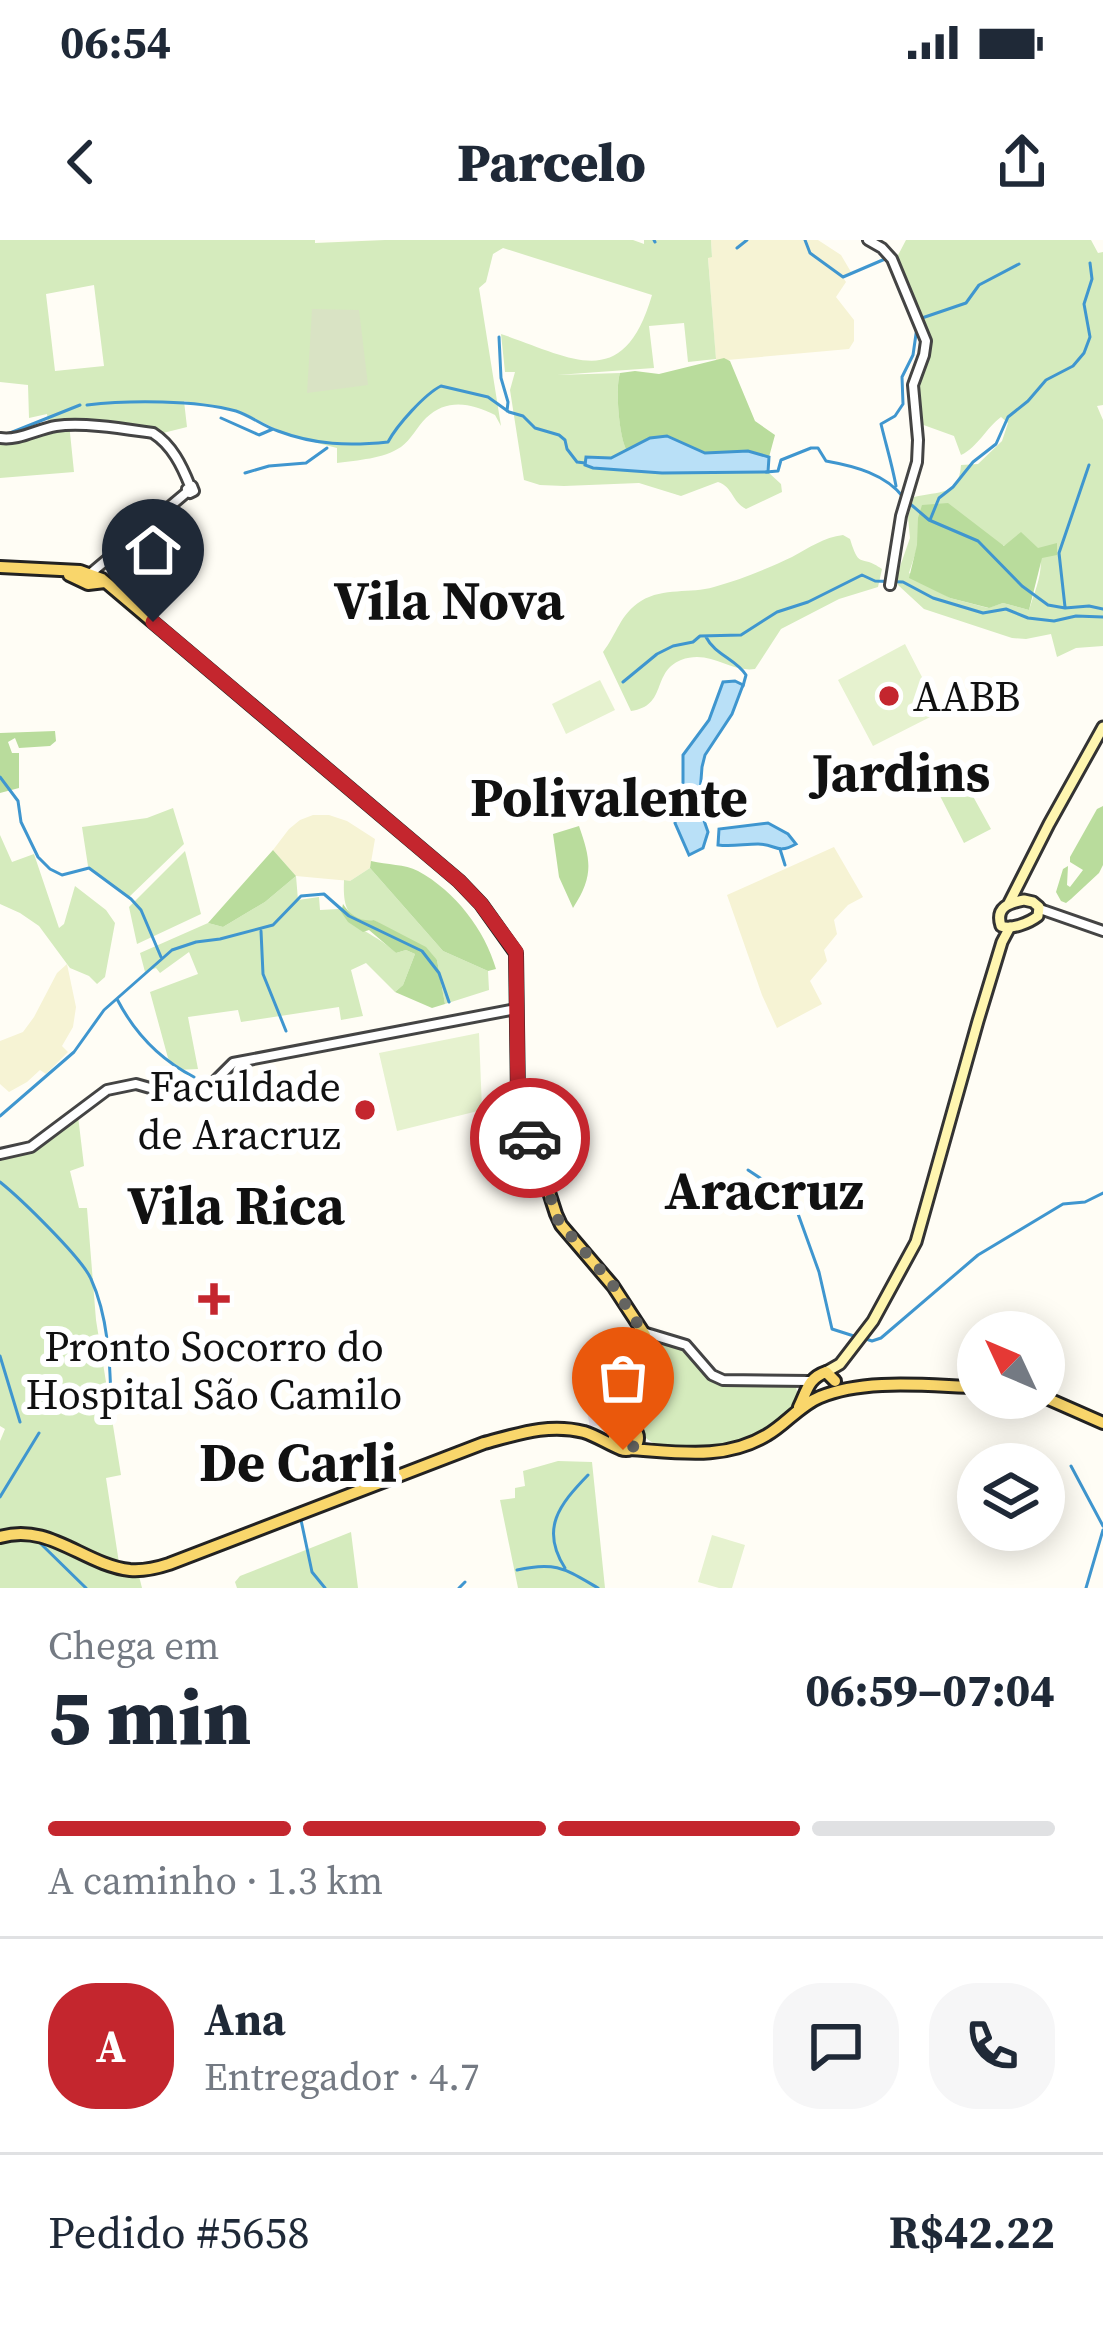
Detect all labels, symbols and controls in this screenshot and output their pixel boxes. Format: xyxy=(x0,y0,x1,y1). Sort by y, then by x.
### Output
text: 06:54 xyxy=(60,11,171,73)
text: Parcelo xyxy=(457,125,646,199)
icon: back xyxy=(48,129,114,195)
icon: share xyxy=(989,129,1055,195)
pin xyxy=(102,499,204,622)
icon: home xyxy=(120,517,186,583)
district label: Vila Nova xyxy=(334,563,565,637)
place label: AABB xyxy=(913,667,1021,725)
marker: AABB xyxy=(876,683,902,709)
district label: Jardins xyxy=(809,735,990,809)
district label: Polivalente xyxy=(470,760,748,834)
place label: Faculdade de Aracruz xyxy=(138,1057,341,1163)
courier xyxy=(470,1078,590,1198)
marker: Faculdade de Aracruz xyxy=(352,1097,378,1123)
icon: car xyxy=(497,1105,563,1171)
district label: Aracruz xyxy=(664,1153,864,1227)
district label: Vila Rica xyxy=(127,1168,345,1242)
marker: Pronto Socorro do Hospital São Camilo xyxy=(198,1283,230,1315)
north arrow xyxy=(957,1311,1065,1419)
map controls xyxy=(957,1311,1065,1551)
place label: Pronto Socorro do Hospital São Camilo xyxy=(26,1317,402,1423)
pin xyxy=(572,1327,674,1450)
icon: bag xyxy=(590,1345,656,1411)
district label: De Carli xyxy=(199,1425,397,1499)
button: layers xyxy=(957,1443,1065,1551)
text: Chega em xyxy=(48,1619,219,1672)
text: 06:59–07:04 xyxy=(805,1659,1055,1721)
text: 5 min xyxy=(48,1663,251,1770)
text: A caminho · 1.3 km xyxy=(48,1854,383,1907)
button: chat xyxy=(773,1983,899,2109)
button: phone xyxy=(929,1983,1055,2109)
text: Ana xyxy=(204,1988,286,2050)
text: A xyxy=(96,2015,126,2077)
text: Entregador · 4.7 xyxy=(204,2050,480,2103)
text: Pedido #5658 xyxy=(48,2201,310,2263)
text: R$42.22 xyxy=(889,2201,1055,2263)

